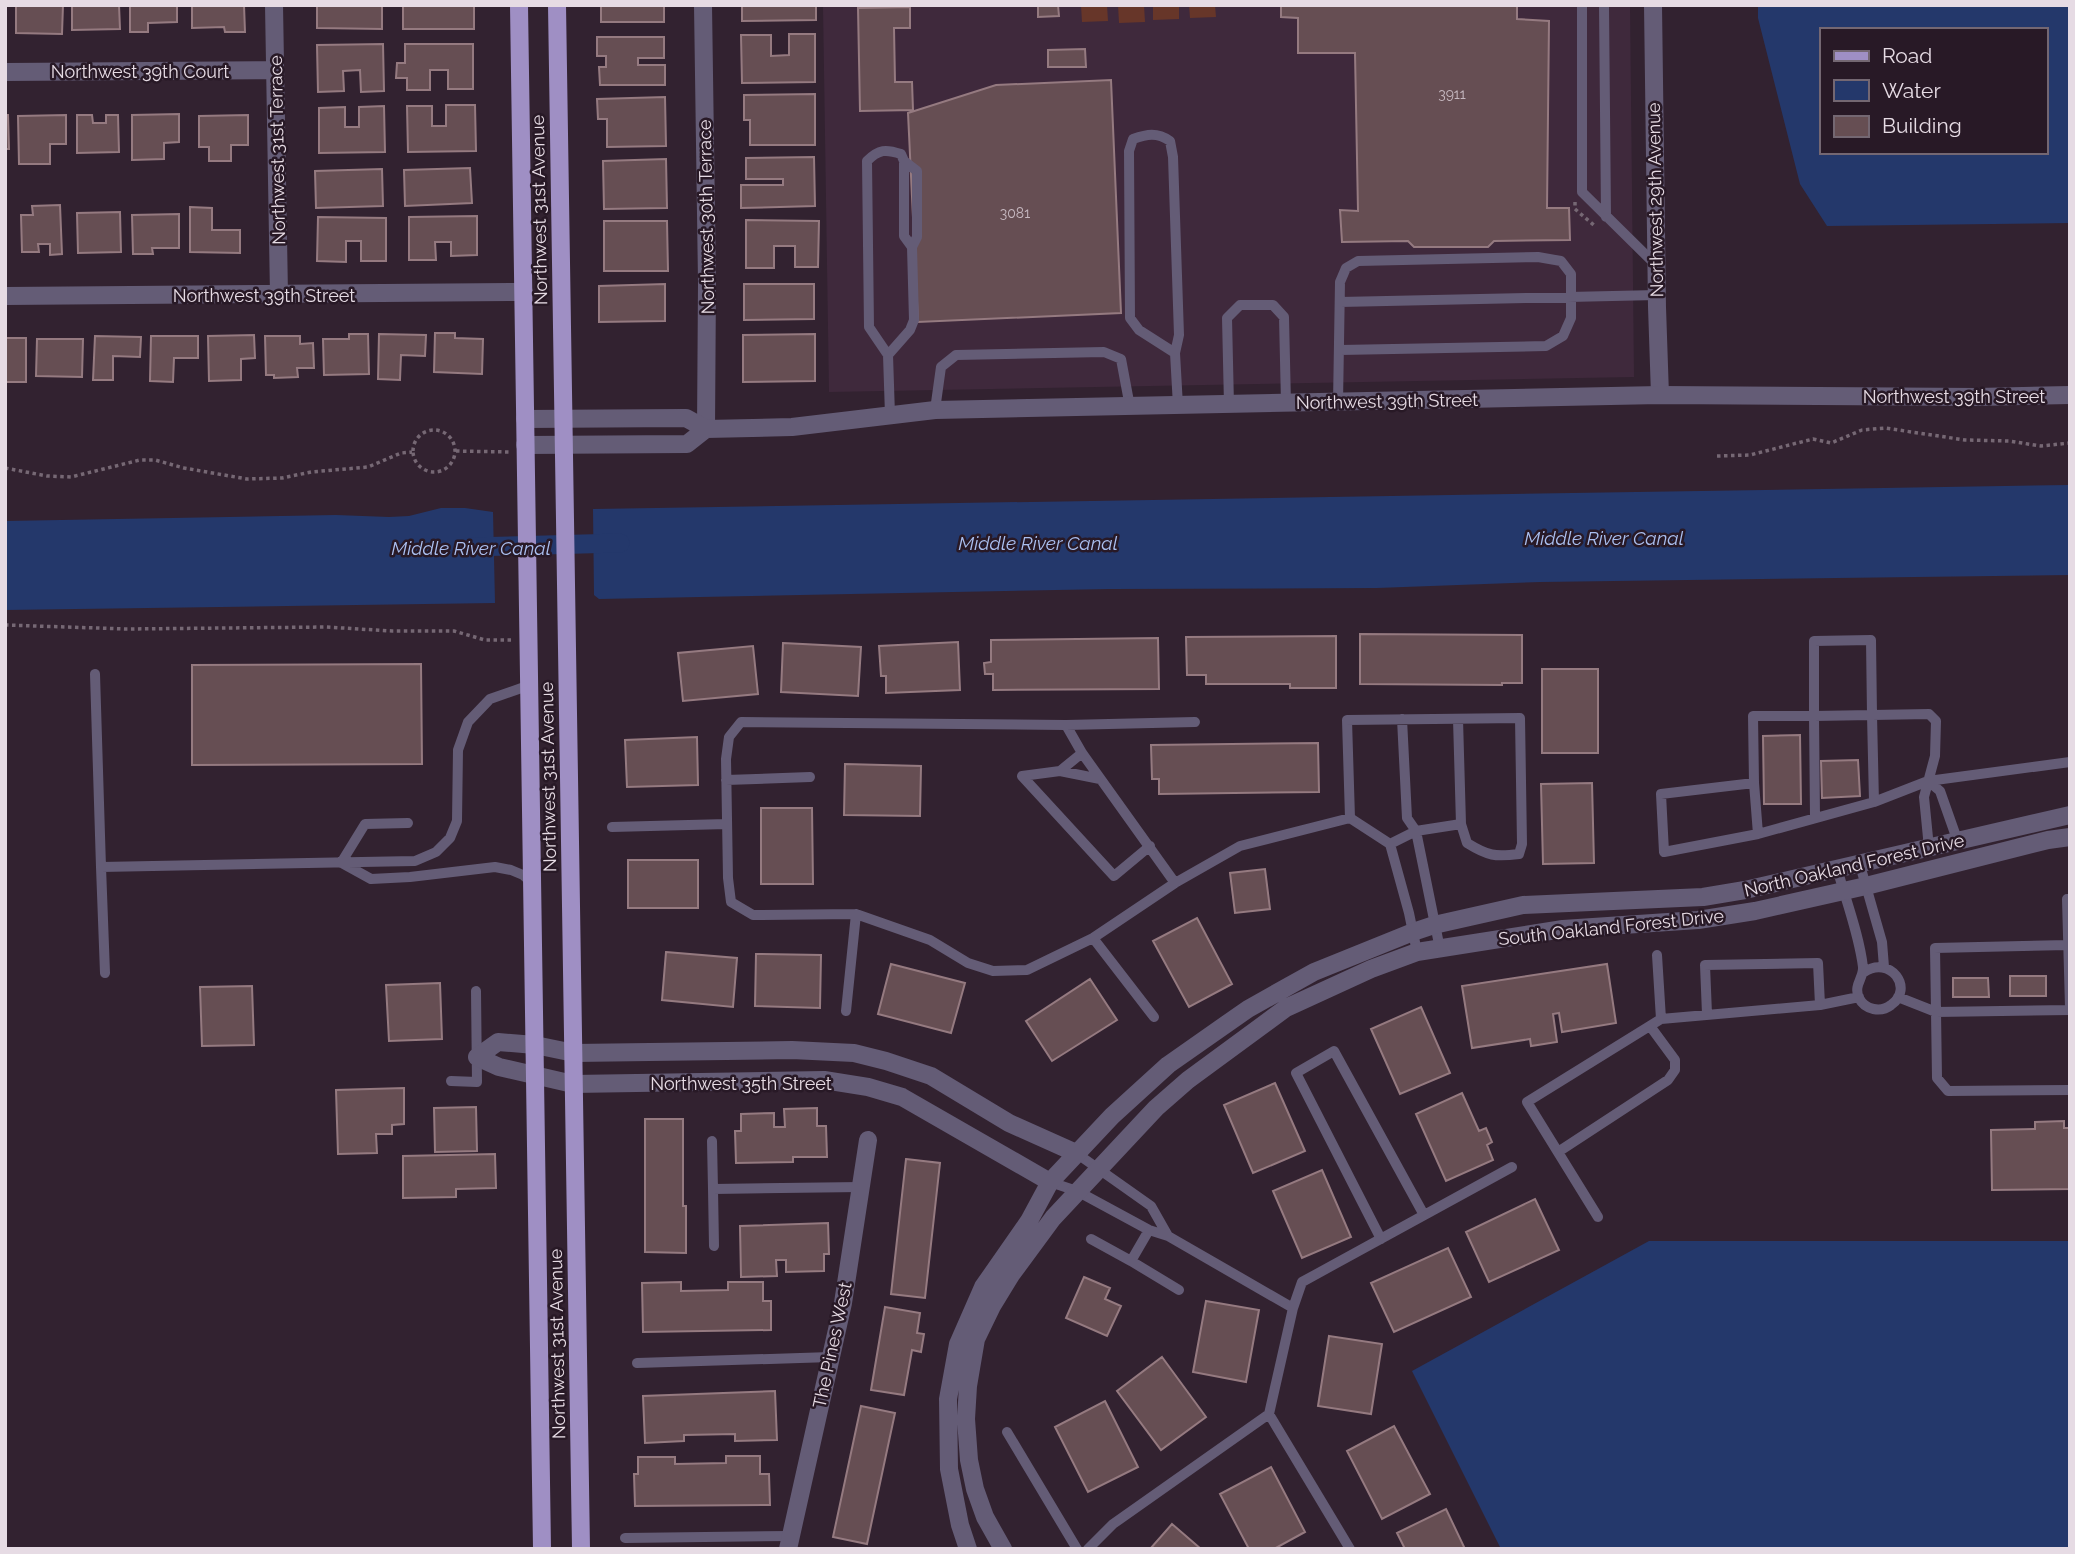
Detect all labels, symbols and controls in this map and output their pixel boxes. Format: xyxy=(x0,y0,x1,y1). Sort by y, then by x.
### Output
legend xyxy=(1820,28,2047,154)
text: Road xyxy=(1882,43,1932,68)
street label: Northwest 31st Terrace xyxy=(265,55,289,245)
street label: Northwest 39th Court xyxy=(51,61,229,82)
text: Water xyxy=(1882,78,1941,103)
house number: 3911 xyxy=(1438,86,1466,102)
street label: Northwest 29th Avenue xyxy=(1643,102,1667,298)
text: Building xyxy=(1882,113,1962,138)
street label: Northwest 31st Avenue xyxy=(527,114,551,305)
street label: Northwest 30th Terrace xyxy=(694,119,718,315)
house number: 3081 xyxy=(1000,205,1030,221)
street label: Northwest 39th Street xyxy=(173,285,355,306)
street label: Northwest 39th Street xyxy=(1863,386,2045,407)
street label: Northwest 39th Street xyxy=(1296,389,1478,413)
water label: Middle River Canal xyxy=(1524,527,1684,549)
water label: Middle River Canal xyxy=(958,532,1118,554)
water label: Middle River Canal xyxy=(391,537,551,559)
street label: Northwest 31st Avenue xyxy=(536,681,560,872)
street label: North Oakland Forest Drive xyxy=(1742,829,1967,901)
street label: South Oakland Forest Drive xyxy=(1497,905,1725,949)
street label: Northwest 35th Street xyxy=(650,1073,832,1094)
street label: Northwest 31st Avenue xyxy=(545,1248,569,1439)
street label: The Pines West xyxy=(808,1280,856,1410)

